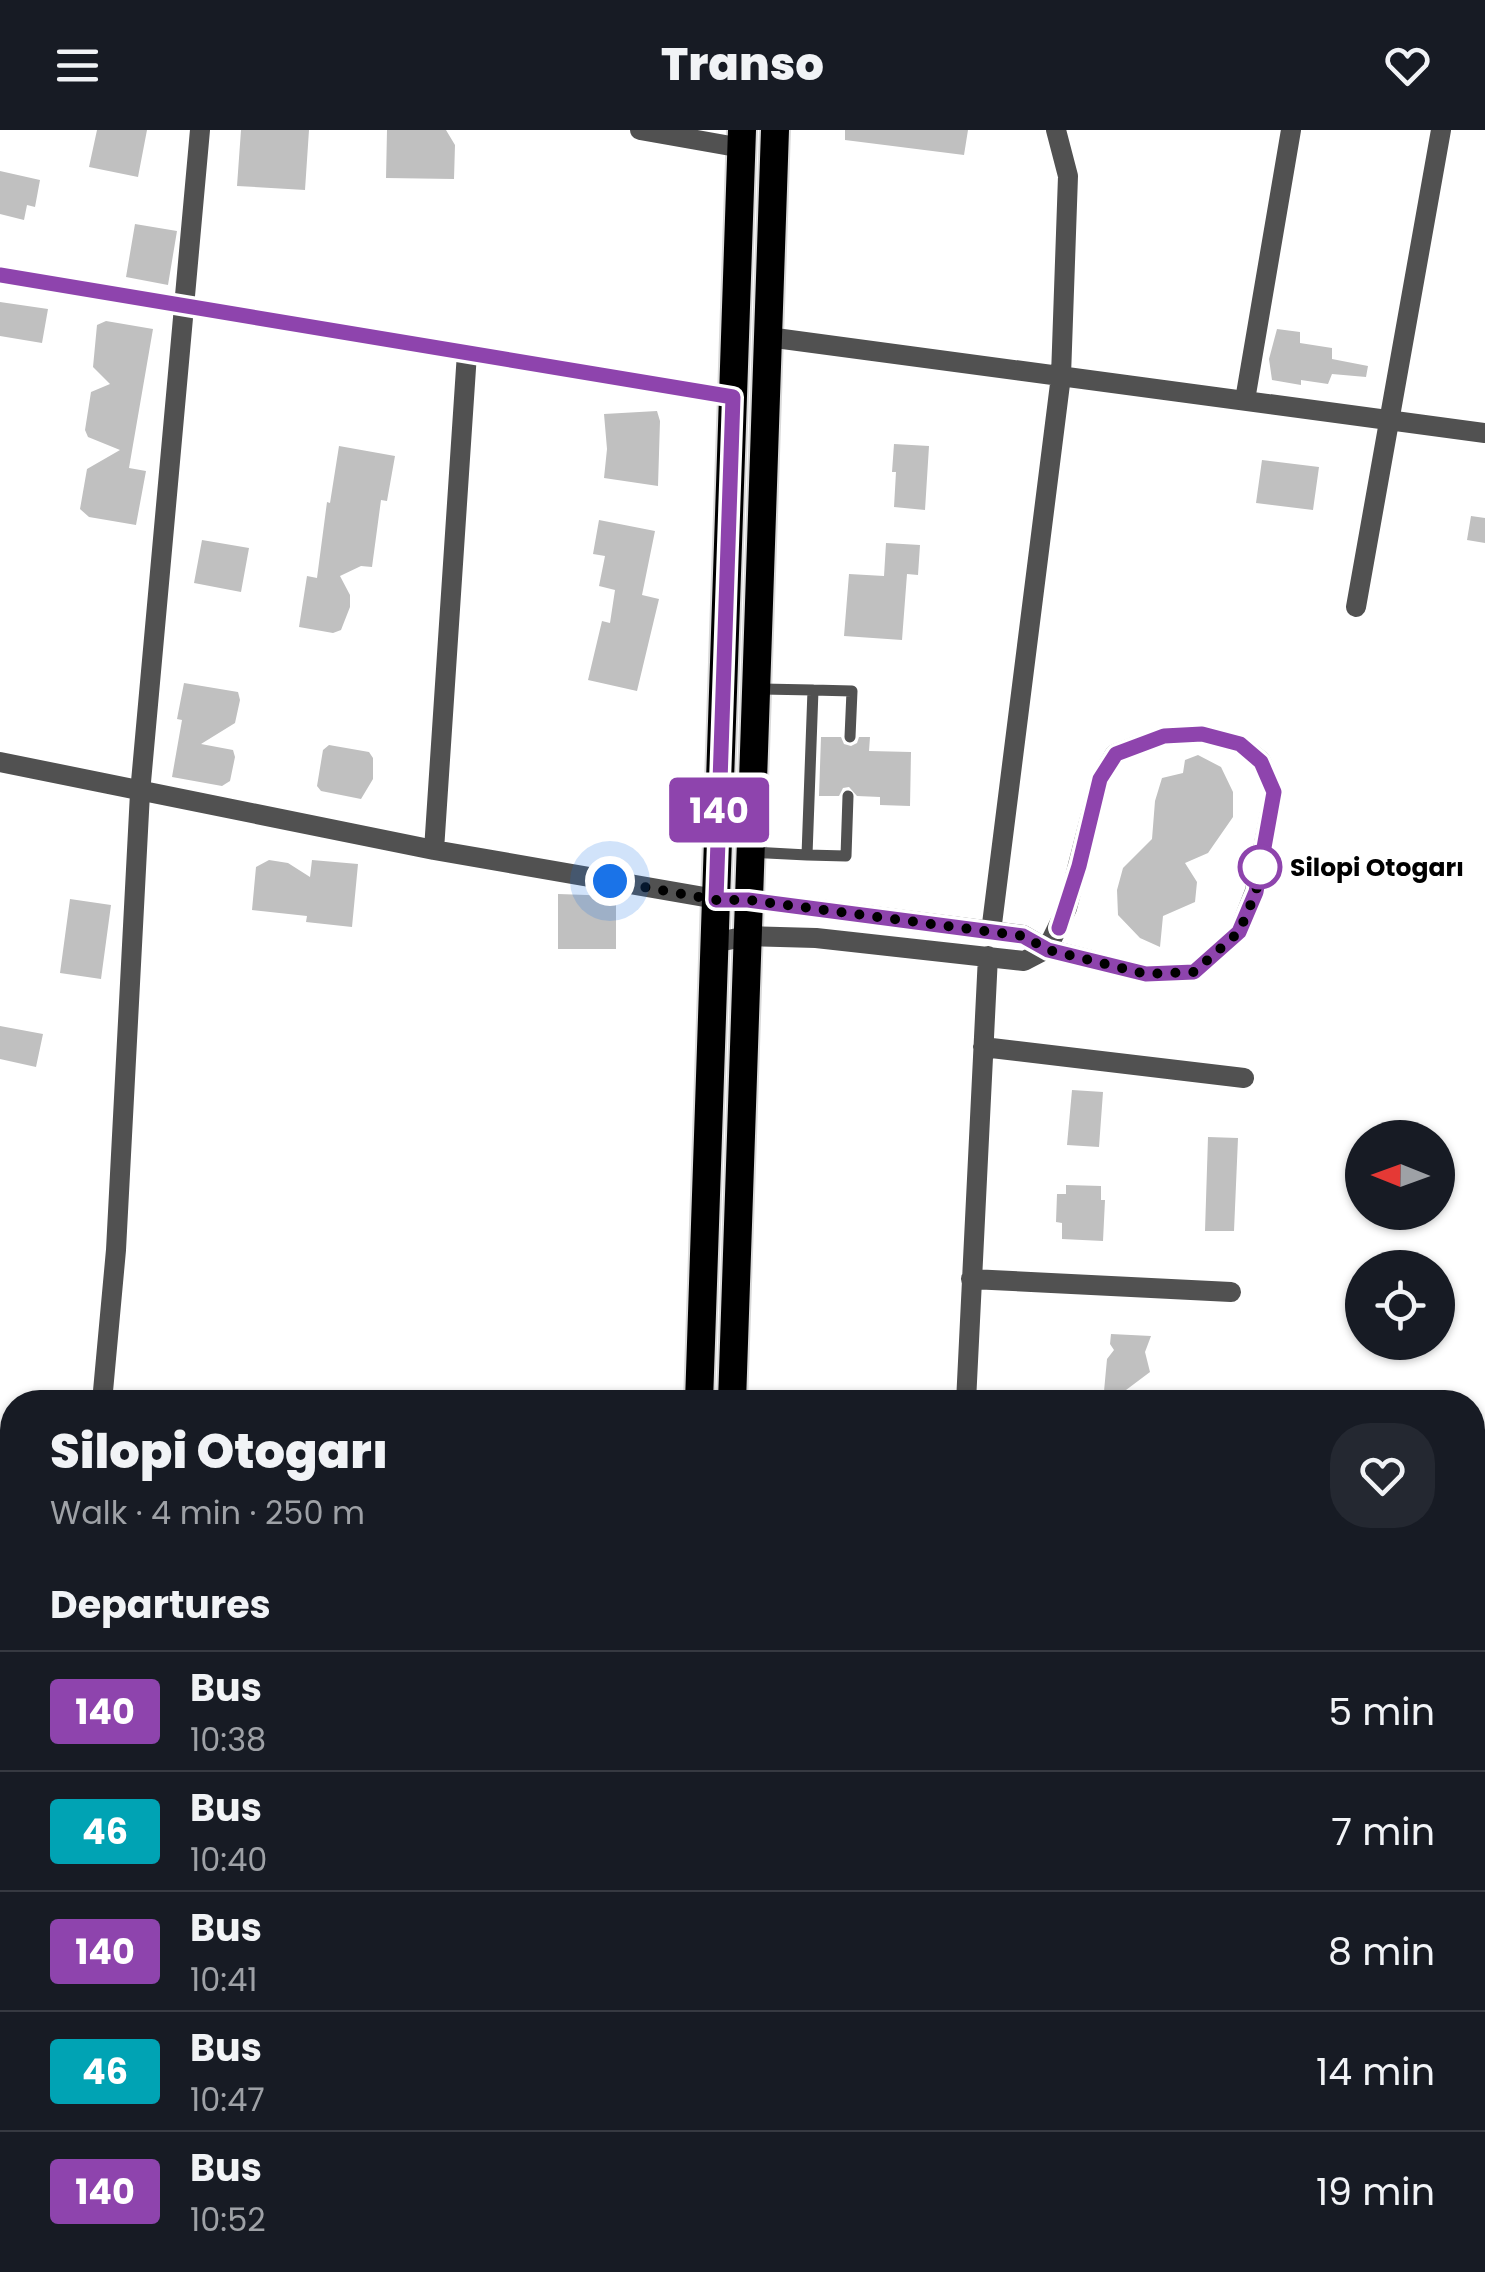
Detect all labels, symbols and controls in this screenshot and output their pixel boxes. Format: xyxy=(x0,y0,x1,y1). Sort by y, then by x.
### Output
text: Transo xyxy=(661,33,824,96)
icon: menu xyxy=(50,38,105,93)
icon: heart xyxy=(1380,38,1435,93)
line badge: 140 xyxy=(662,778,776,842)
text: 140 xyxy=(689,786,749,835)
marker: Silopi Otogarı xyxy=(1239,846,1281,888)
place label: Silopi Otogarı xyxy=(1290,850,1464,885)
your location xyxy=(585,856,635,906)
north arrow xyxy=(1345,1120,1455,1230)
map controls xyxy=(1345,1120,1455,1360)
button: locate xyxy=(1345,1250,1455,1360)
text: Silopi Otogarı xyxy=(50,1418,388,1485)
button: heart xyxy=(1330,1423,1435,1528)
text: Walk · 4 min · 250 m xyxy=(50,1490,365,1535)
text: Departures xyxy=(50,1578,271,1631)
text: Bus xyxy=(190,1661,262,1714)
text: 5 min xyxy=(1328,1685,1435,1738)
text: 140 xyxy=(75,1687,135,1736)
text: 10:38 xyxy=(190,1717,266,1762)
text: Bus xyxy=(190,1781,262,1834)
text: 7 min xyxy=(1331,1805,1435,1858)
text: 46 xyxy=(82,1807,128,1856)
text: 10:40 xyxy=(190,1837,267,1882)
text: Bus xyxy=(190,1901,262,1954)
text: 8 min xyxy=(1328,1925,1435,1978)
text: 140 xyxy=(75,1927,135,1976)
text: 10:41 xyxy=(190,1957,258,2002)
text: Bus xyxy=(190,2021,262,2074)
text: 14 min xyxy=(1316,2045,1435,2098)
text: 46 xyxy=(82,2047,128,2096)
text: 10:47 xyxy=(190,2077,265,2122)
text: Bus xyxy=(190,2141,262,2194)
text: 19 min xyxy=(1316,2165,1435,2218)
text: 140 xyxy=(75,2167,135,2216)
text: 10:52 xyxy=(190,2197,266,2242)

